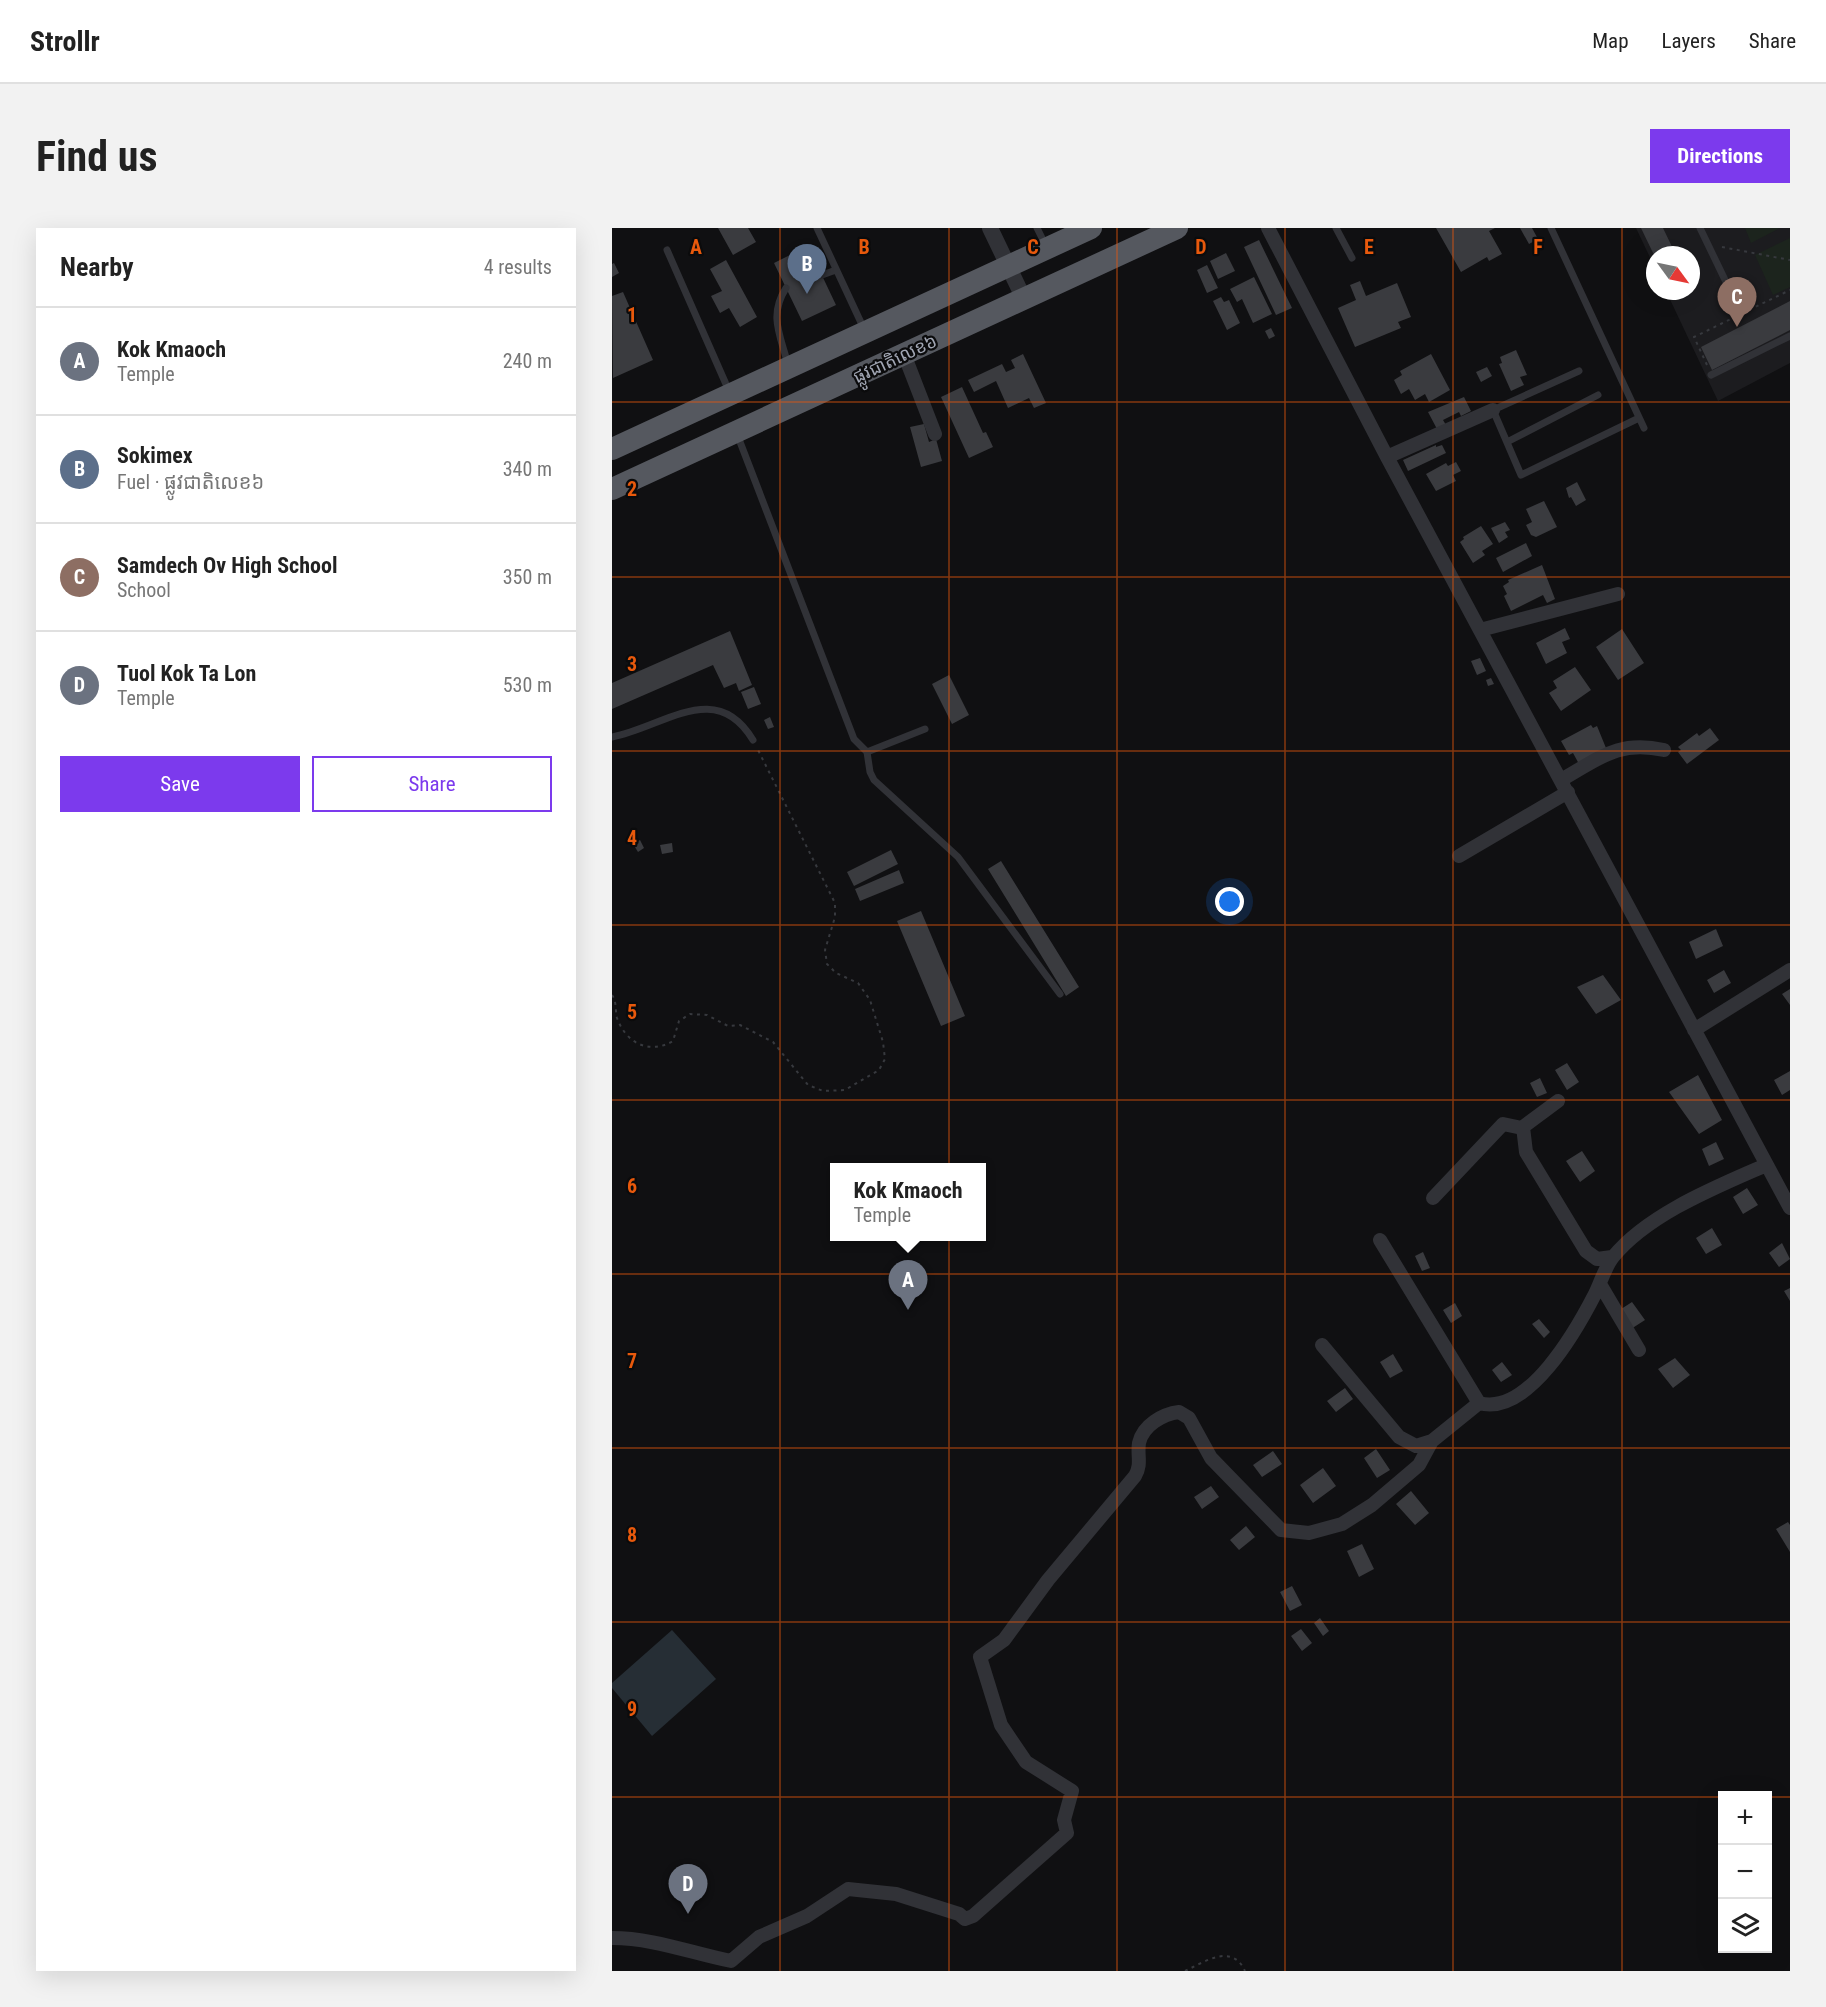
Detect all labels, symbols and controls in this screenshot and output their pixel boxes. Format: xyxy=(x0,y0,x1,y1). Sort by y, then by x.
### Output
text: Strollr xyxy=(30,25,100,58)
text: Map xyxy=(1592,29,1629,53)
text: Layers xyxy=(1662,29,1716,53)
text: Share xyxy=(1749,29,1796,53)
button: Directions xyxy=(1650,129,1790,183)
text: Find us xyxy=(36,132,157,181)
text: A xyxy=(690,235,702,259)
text: B xyxy=(858,235,870,259)
text: C xyxy=(1027,235,1039,259)
text: D xyxy=(1195,235,1207,259)
text: E xyxy=(1364,235,1374,259)
text: F xyxy=(1533,235,1543,259)
pin: B xyxy=(788,244,826,294)
north arrow xyxy=(1646,246,1700,300)
text: Nearby xyxy=(60,252,134,282)
text: 4 results xyxy=(484,255,552,279)
pin: C xyxy=(1718,278,1756,327)
text: 1 xyxy=(627,303,637,327)
street label: ផ្លូវជាតិលេខ៦ xyxy=(850,330,943,393)
text: Kok Kmaoch xyxy=(117,337,226,362)
text: A xyxy=(74,349,85,373)
text: 240 m xyxy=(503,349,552,373)
text: Temple xyxy=(117,362,175,386)
text: Sokimex xyxy=(117,443,193,468)
text: B xyxy=(74,457,85,481)
text: 340 m xyxy=(503,457,552,481)
text: Fuel · ផ្លូវជាតិលេខ៦ xyxy=(117,470,264,494)
text: 2 xyxy=(627,477,637,501)
text: Samdech Ov High School xyxy=(117,553,338,578)
text: C xyxy=(74,565,85,589)
text: 350 m xyxy=(503,565,552,589)
text: School xyxy=(117,578,171,602)
text: 3 xyxy=(627,652,637,676)
text: Tuol Kok Ta Lon xyxy=(117,661,256,686)
text: D xyxy=(74,673,85,697)
text: 530 m xyxy=(503,673,552,697)
text: Temple xyxy=(117,686,175,710)
button: Save xyxy=(60,756,300,812)
button: Share xyxy=(312,756,552,812)
text: 4 xyxy=(627,826,637,850)
your location xyxy=(1215,887,1244,916)
text: 5 xyxy=(627,1000,637,1024)
popup xyxy=(830,1163,986,1241)
text: 6 xyxy=(627,1174,637,1198)
text: Kok Kmaoch xyxy=(853,1178,963,1203)
text: Temple xyxy=(853,1203,911,1227)
pin: A xyxy=(888,1260,928,1310)
text: 7 xyxy=(627,1349,637,1373)
text: 8 xyxy=(627,1523,637,1547)
text: 9 xyxy=(627,1697,637,1721)
map controls xyxy=(1718,1791,1772,1953)
button: + xyxy=(1718,1791,1772,1845)
button: − xyxy=(1718,1845,1772,1899)
pin: D xyxy=(668,1864,708,1914)
button: layers xyxy=(1718,1899,1772,1953)

